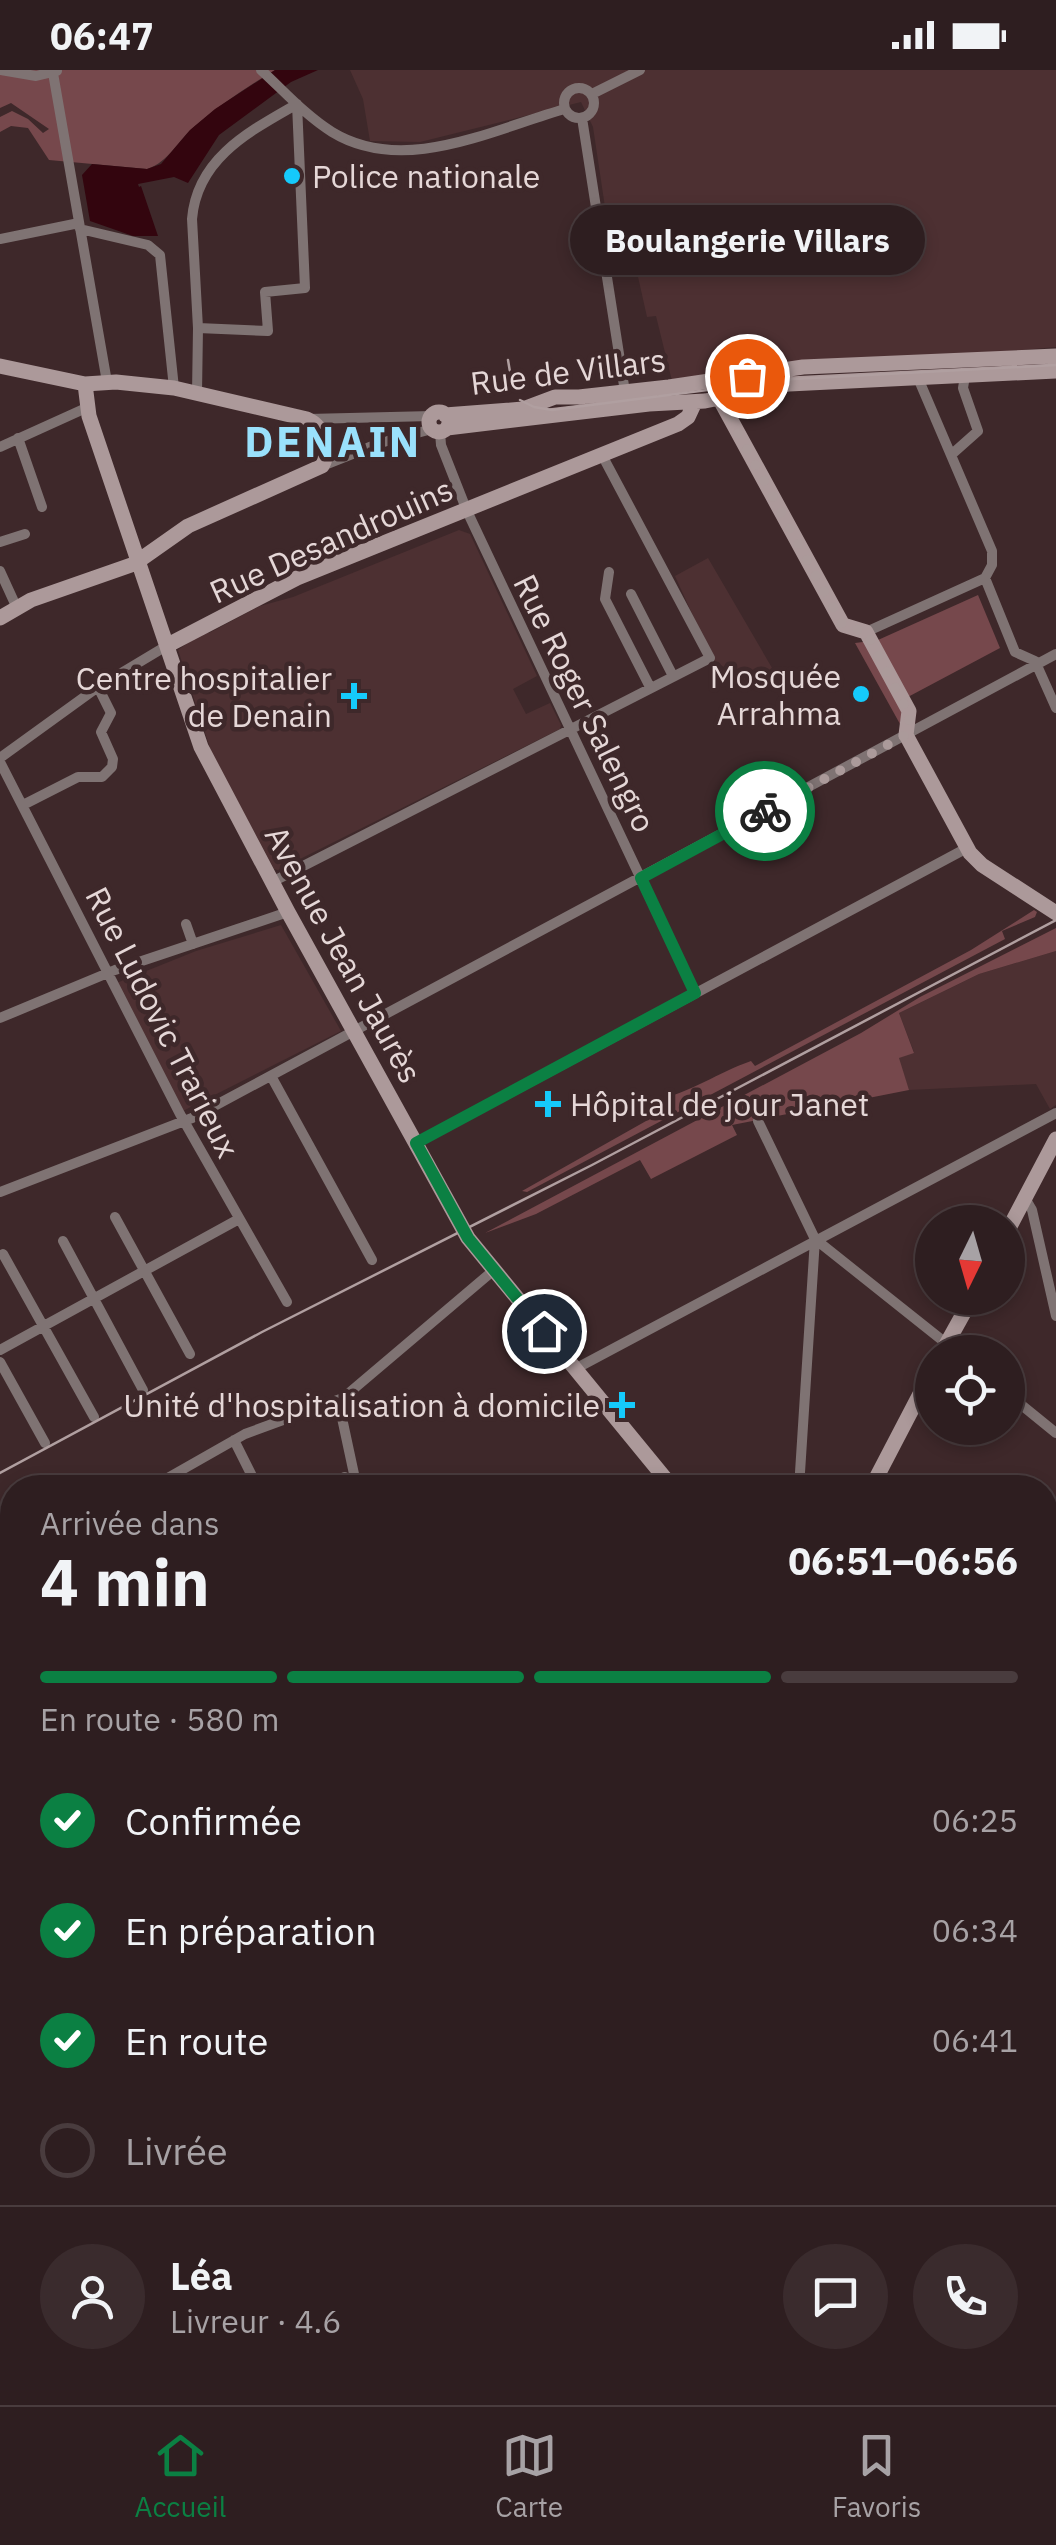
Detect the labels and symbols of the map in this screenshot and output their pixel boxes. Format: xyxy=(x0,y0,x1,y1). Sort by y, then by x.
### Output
place label: Police nationale xyxy=(312,155,540,197)
marker: Police nationale xyxy=(281,165,303,187)
callout: Boulangerie Villars xyxy=(570,206,924,276)
pin xyxy=(705,334,790,419)
street label: Rue de Villars xyxy=(468,338,668,404)
district label: DENAIN xyxy=(244,414,422,469)
street label: Rue Desandrouins xyxy=(203,468,459,612)
street label: Rue Roger Salengro xyxy=(504,567,666,839)
place label: Mosquée Arrahma xyxy=(710,655,841,734)
place label: Centre hospitalier de Denain xyxy=(76,657,332,736)
marker: Centre hospitalier de Denain xyxy=(341,683,367,709)
marker: Mosquée Arrahma xyxy=(850,683,872,705)
courier xyxy=(715,761,815,861)
street label: Avenue Jean Jaurès xyxy=(256,818,432,1090)
street label: Rue Ludovic Trarieux xyxy=(77,879,249,1165)
place label: Hôpital de jour Janet xyxy=(570,1083,869,1125)
marker: Hôpital de jour Janet xyxy=(535,1091,561,1117)
north arrow xyxy=(915,1205,1025,1315)
pin xyxy=(502,1289,587,1374)
place label: Unité d'hospitalisation à domicile xyxy=(123,1384,600,1426)
marker: Unité d'hospitalisation à domicile xyxy=(609,1392,635,1418)

